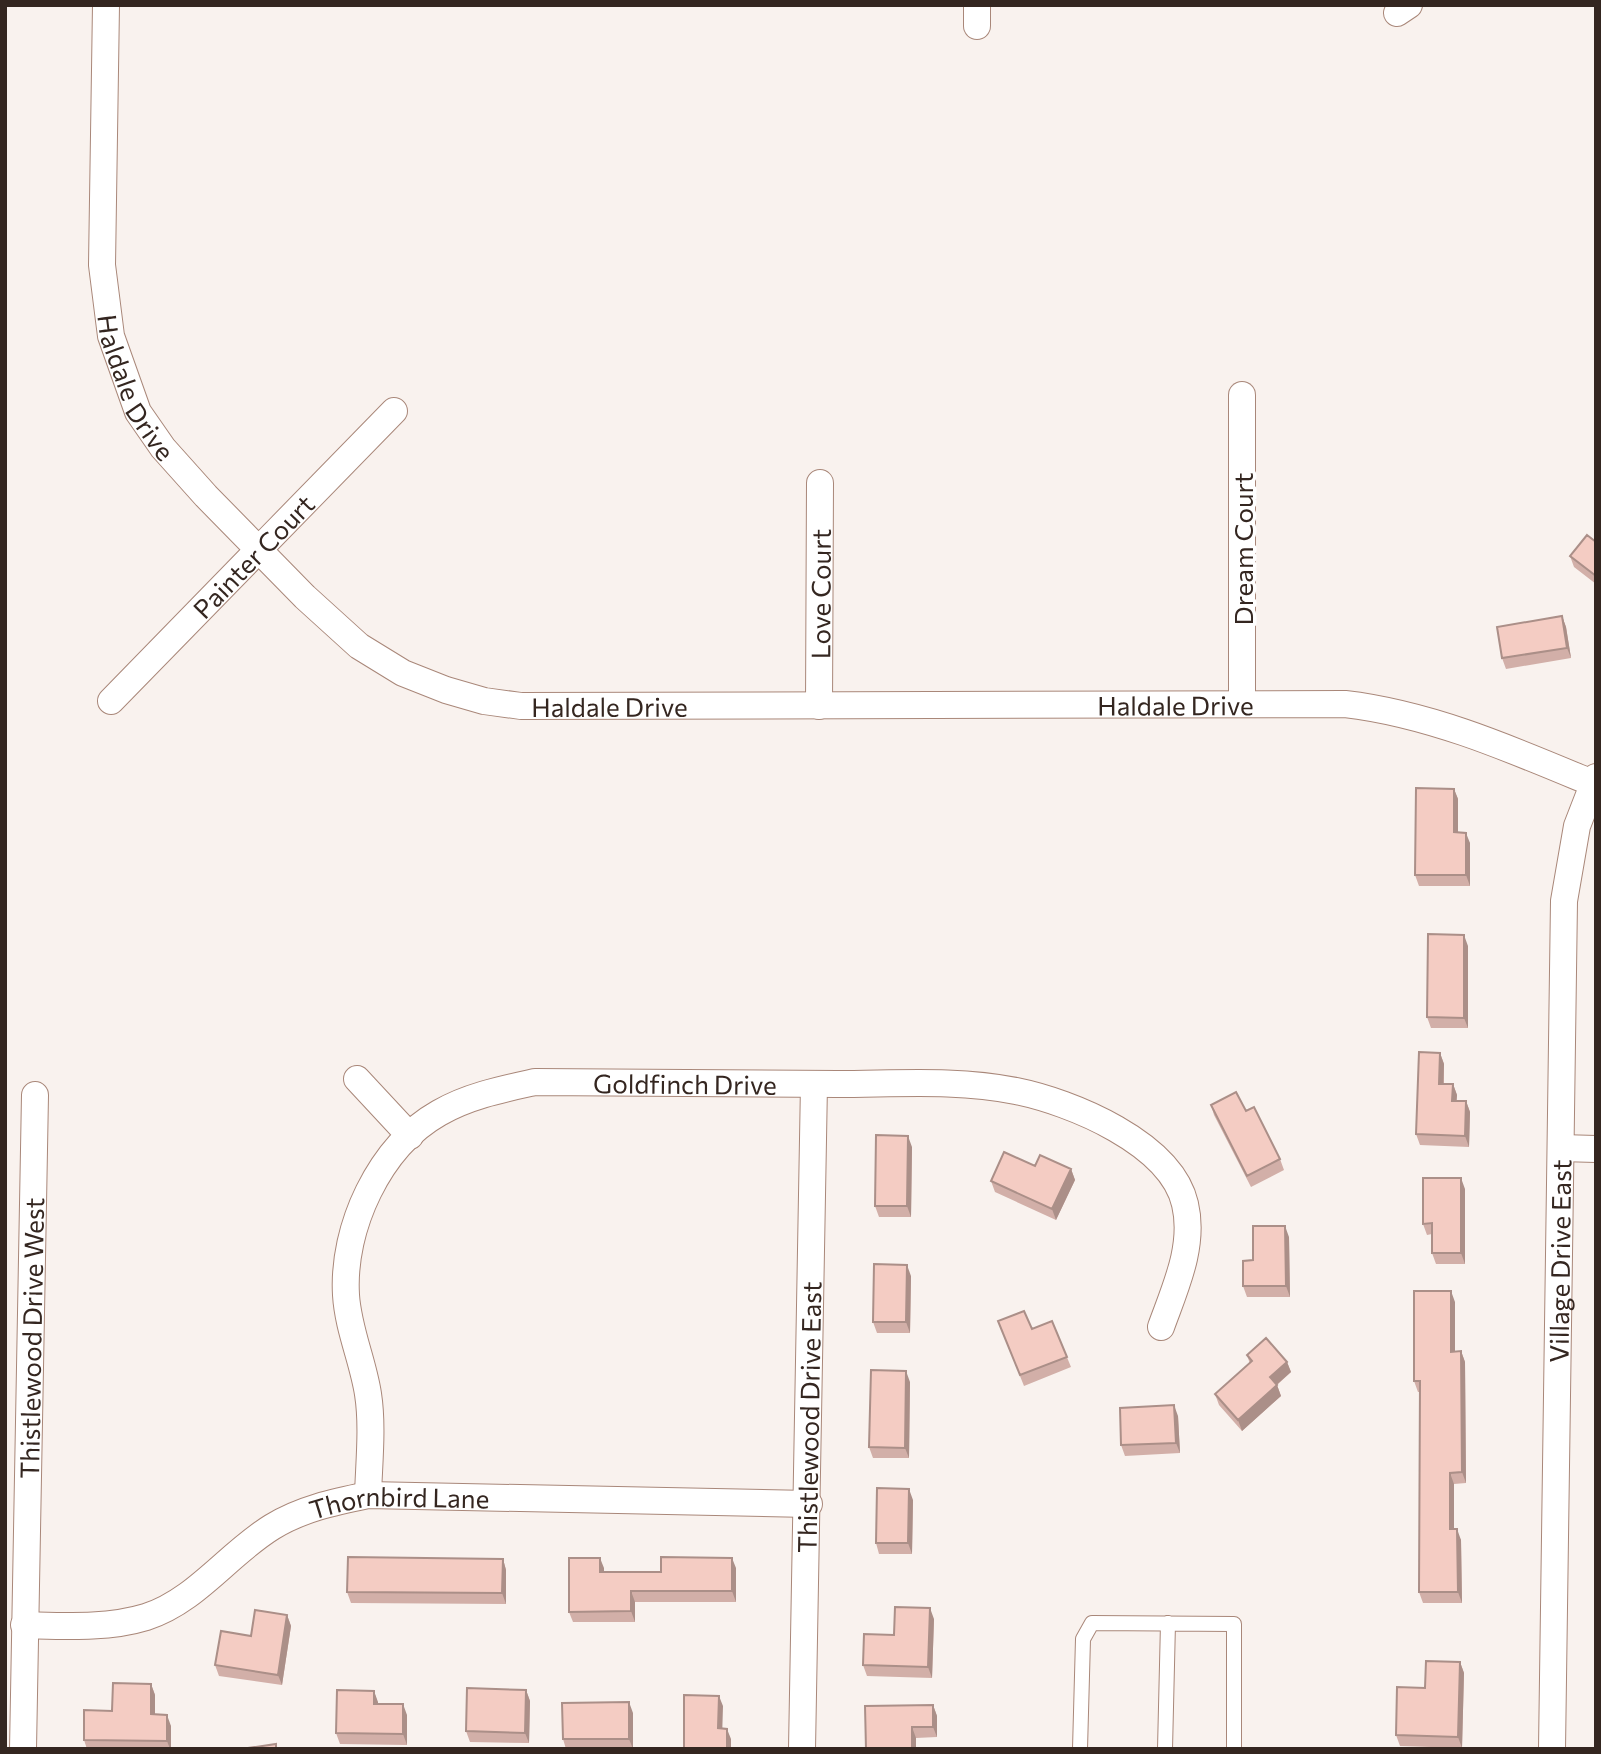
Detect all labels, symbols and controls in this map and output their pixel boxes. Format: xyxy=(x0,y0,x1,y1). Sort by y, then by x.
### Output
street label: Haldale Drive xyxy=(93,312,181,466)
street label: Dream Court xyxy=(1227,473,1258,625)
street label: Painter Court xyxy=(186,488,320,624)
street label: Love Court xyxy=(804,529,835,659)
street label: Haldale Drive xyxy=(1097,689,1254,720)
street label: Haldale Drive xyxy=(531,690,688,721)
street label: Goldfinch Drive xyxy=(593,1067,777,1099)
street label: Village Drive East xyxy=(1542,1159,1576,1363)
street label: Thistlewood Drive West xyxy=(12,1197,49,1479)
street label: Thistlewood Drive East xyxy=(790,1281,826,1553)
street label: Thornbird Lane xyxy=(305,1479,490,1524)

